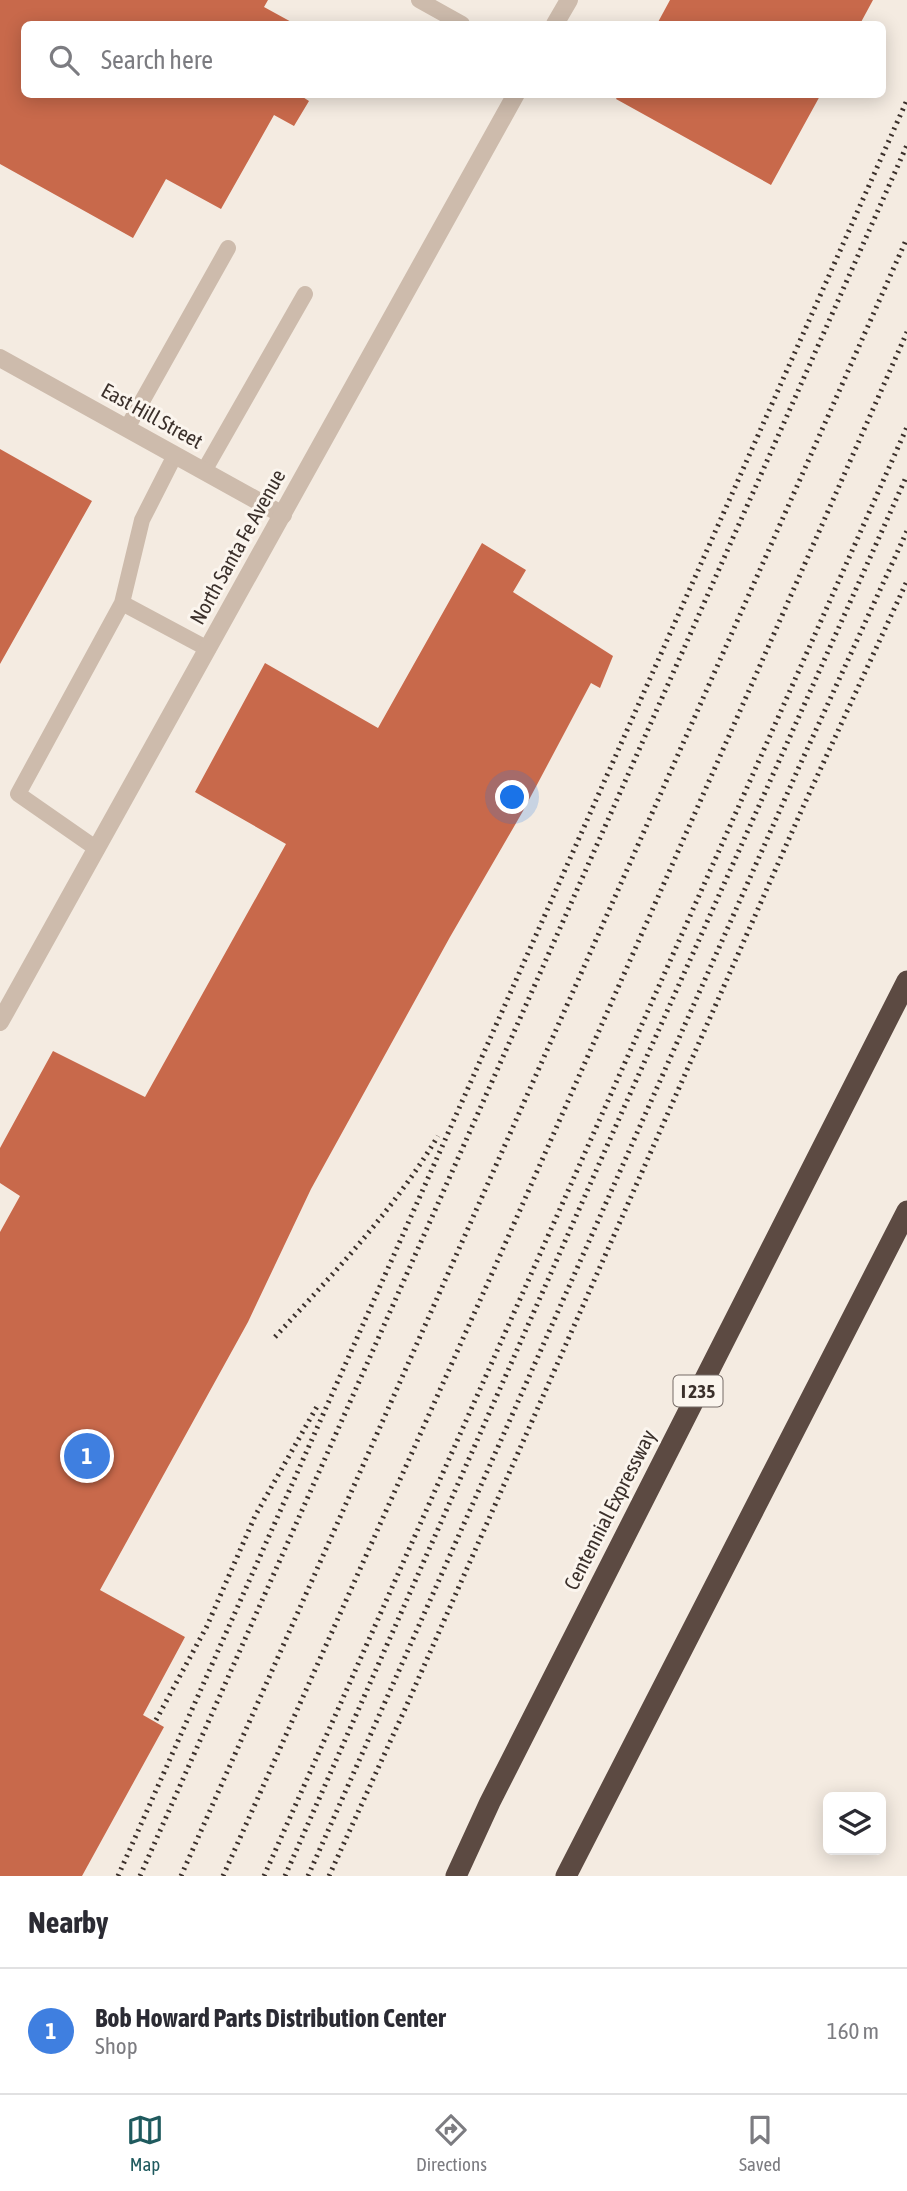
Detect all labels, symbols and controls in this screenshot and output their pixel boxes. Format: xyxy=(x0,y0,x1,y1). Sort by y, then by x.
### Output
search box xyxy=(21,21,886,98)
icon: search xyxy=(45,41,83,79)
text: Search here xyxy=(101,45,213,75)
street label: East Hill Street xyxy=(98,377,207,453)
street label: North Santa Fe Avenue xyxy=(185,465,290,628)
your location xyxy=(495,780,529,814)
road number: I 235 xyxy=(674,1376,722,1406)
street label: Centennial Expressway xyxy=(558,1425,660,1594)
pin: 1 xyxy=(64,1430,110,1482)
map controls xyxy=(823,1792,886,1855)
button: layers xyxy=(823,1792,886,1855)
text: Nearby xyxy=(28,1905,108,1939)
text: Bob Howard Parts Distribution Center xyxy=(95,2003,446,2033)
text: 1 xyxy=(46,2018,56,2044)
text: 160 m xyxy=(827,2018,879,2044)
text: Shop xyxy=(95,2033,138,2059)
tab: Map xyxy=(126,2111,164,2175)
tab: Directions xyxy=(416,2111,487,2175)
tab: Saved xyxy=(739,2111,781,2175)

